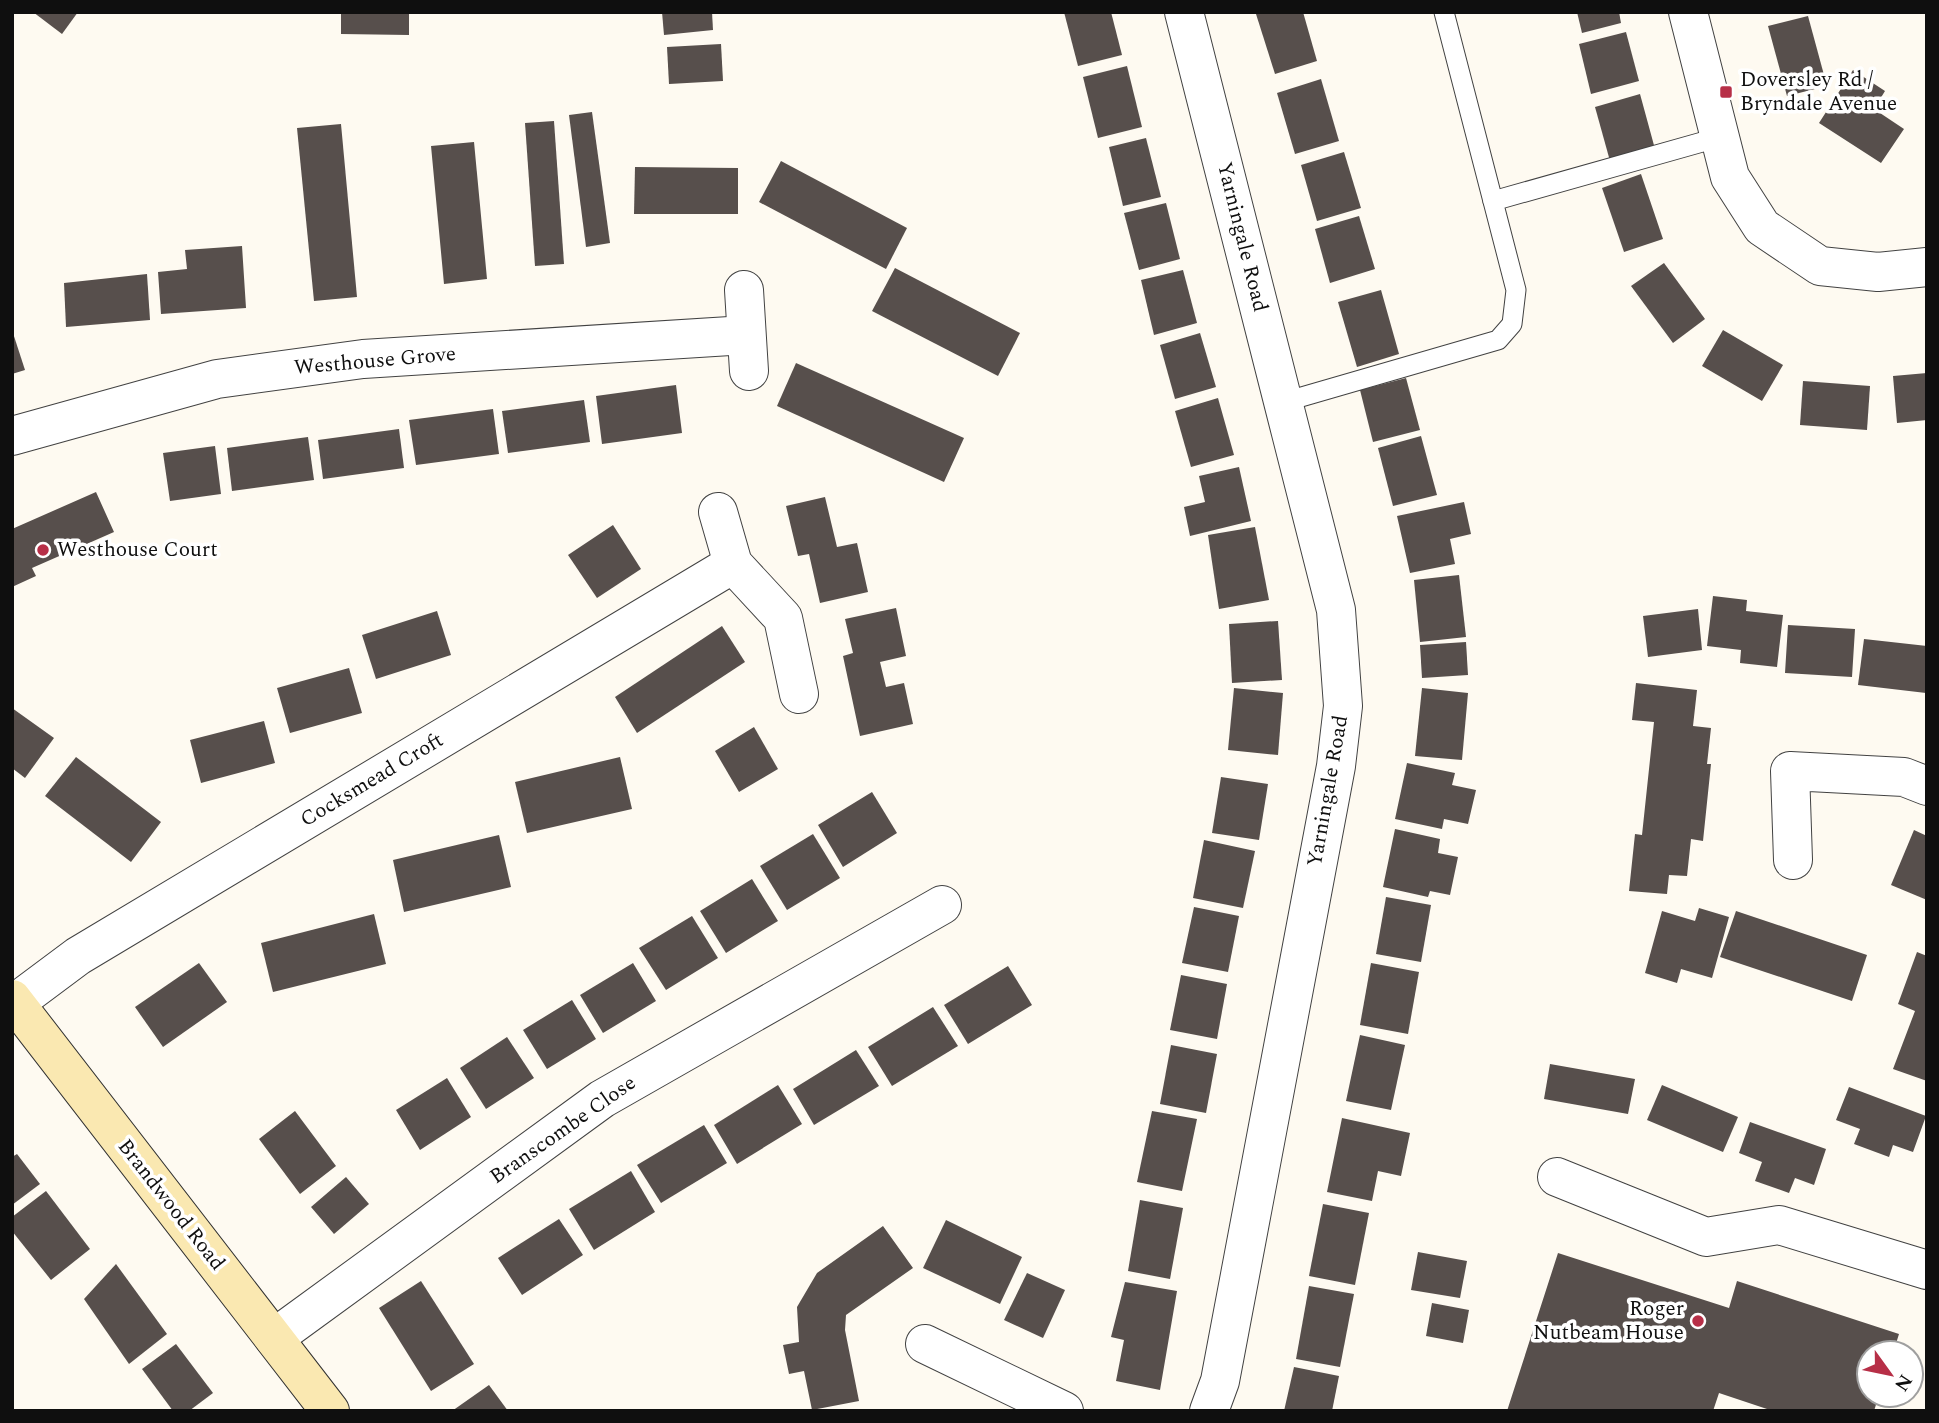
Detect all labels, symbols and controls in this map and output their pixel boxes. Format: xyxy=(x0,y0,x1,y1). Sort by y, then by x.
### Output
place label: Doversley Rd / Bryndale Avenue xyxy=(1740,64,1897,120)
marker: Doversley Rd / Bryndale Avenue xyxy=(1718,84,1734,100)
street label: Yarningale Road xyxy=(1208,159,1276,315)
street label: Westhouse Grove xyxy=(293,338,457,384)
place label: Westhouse Court xyxy=(57,534,218,566)
marker: Westhouse Court xyxy=(35,542,51,558)
street label: Yarningale Road xyxy=(1299,713,1357,869)
street label: Cocksmead Croft xyxy=(294,725,450,835)
street label: Branscombe Close xyxy=(483,1067,643,1193)
street label: Brandwood Road xyxy=(109,1132,233,1278)
place label: Roger Nutbeam House xyxy=(1533,1293,1684,1349)
marker: Roger Nutbeam House xyxy=(1690,1313,1706,1329)
north arrow xyxy=(1855,1339,1925,1409)
text: N xyxy=(1887,1368,1919,1397)

